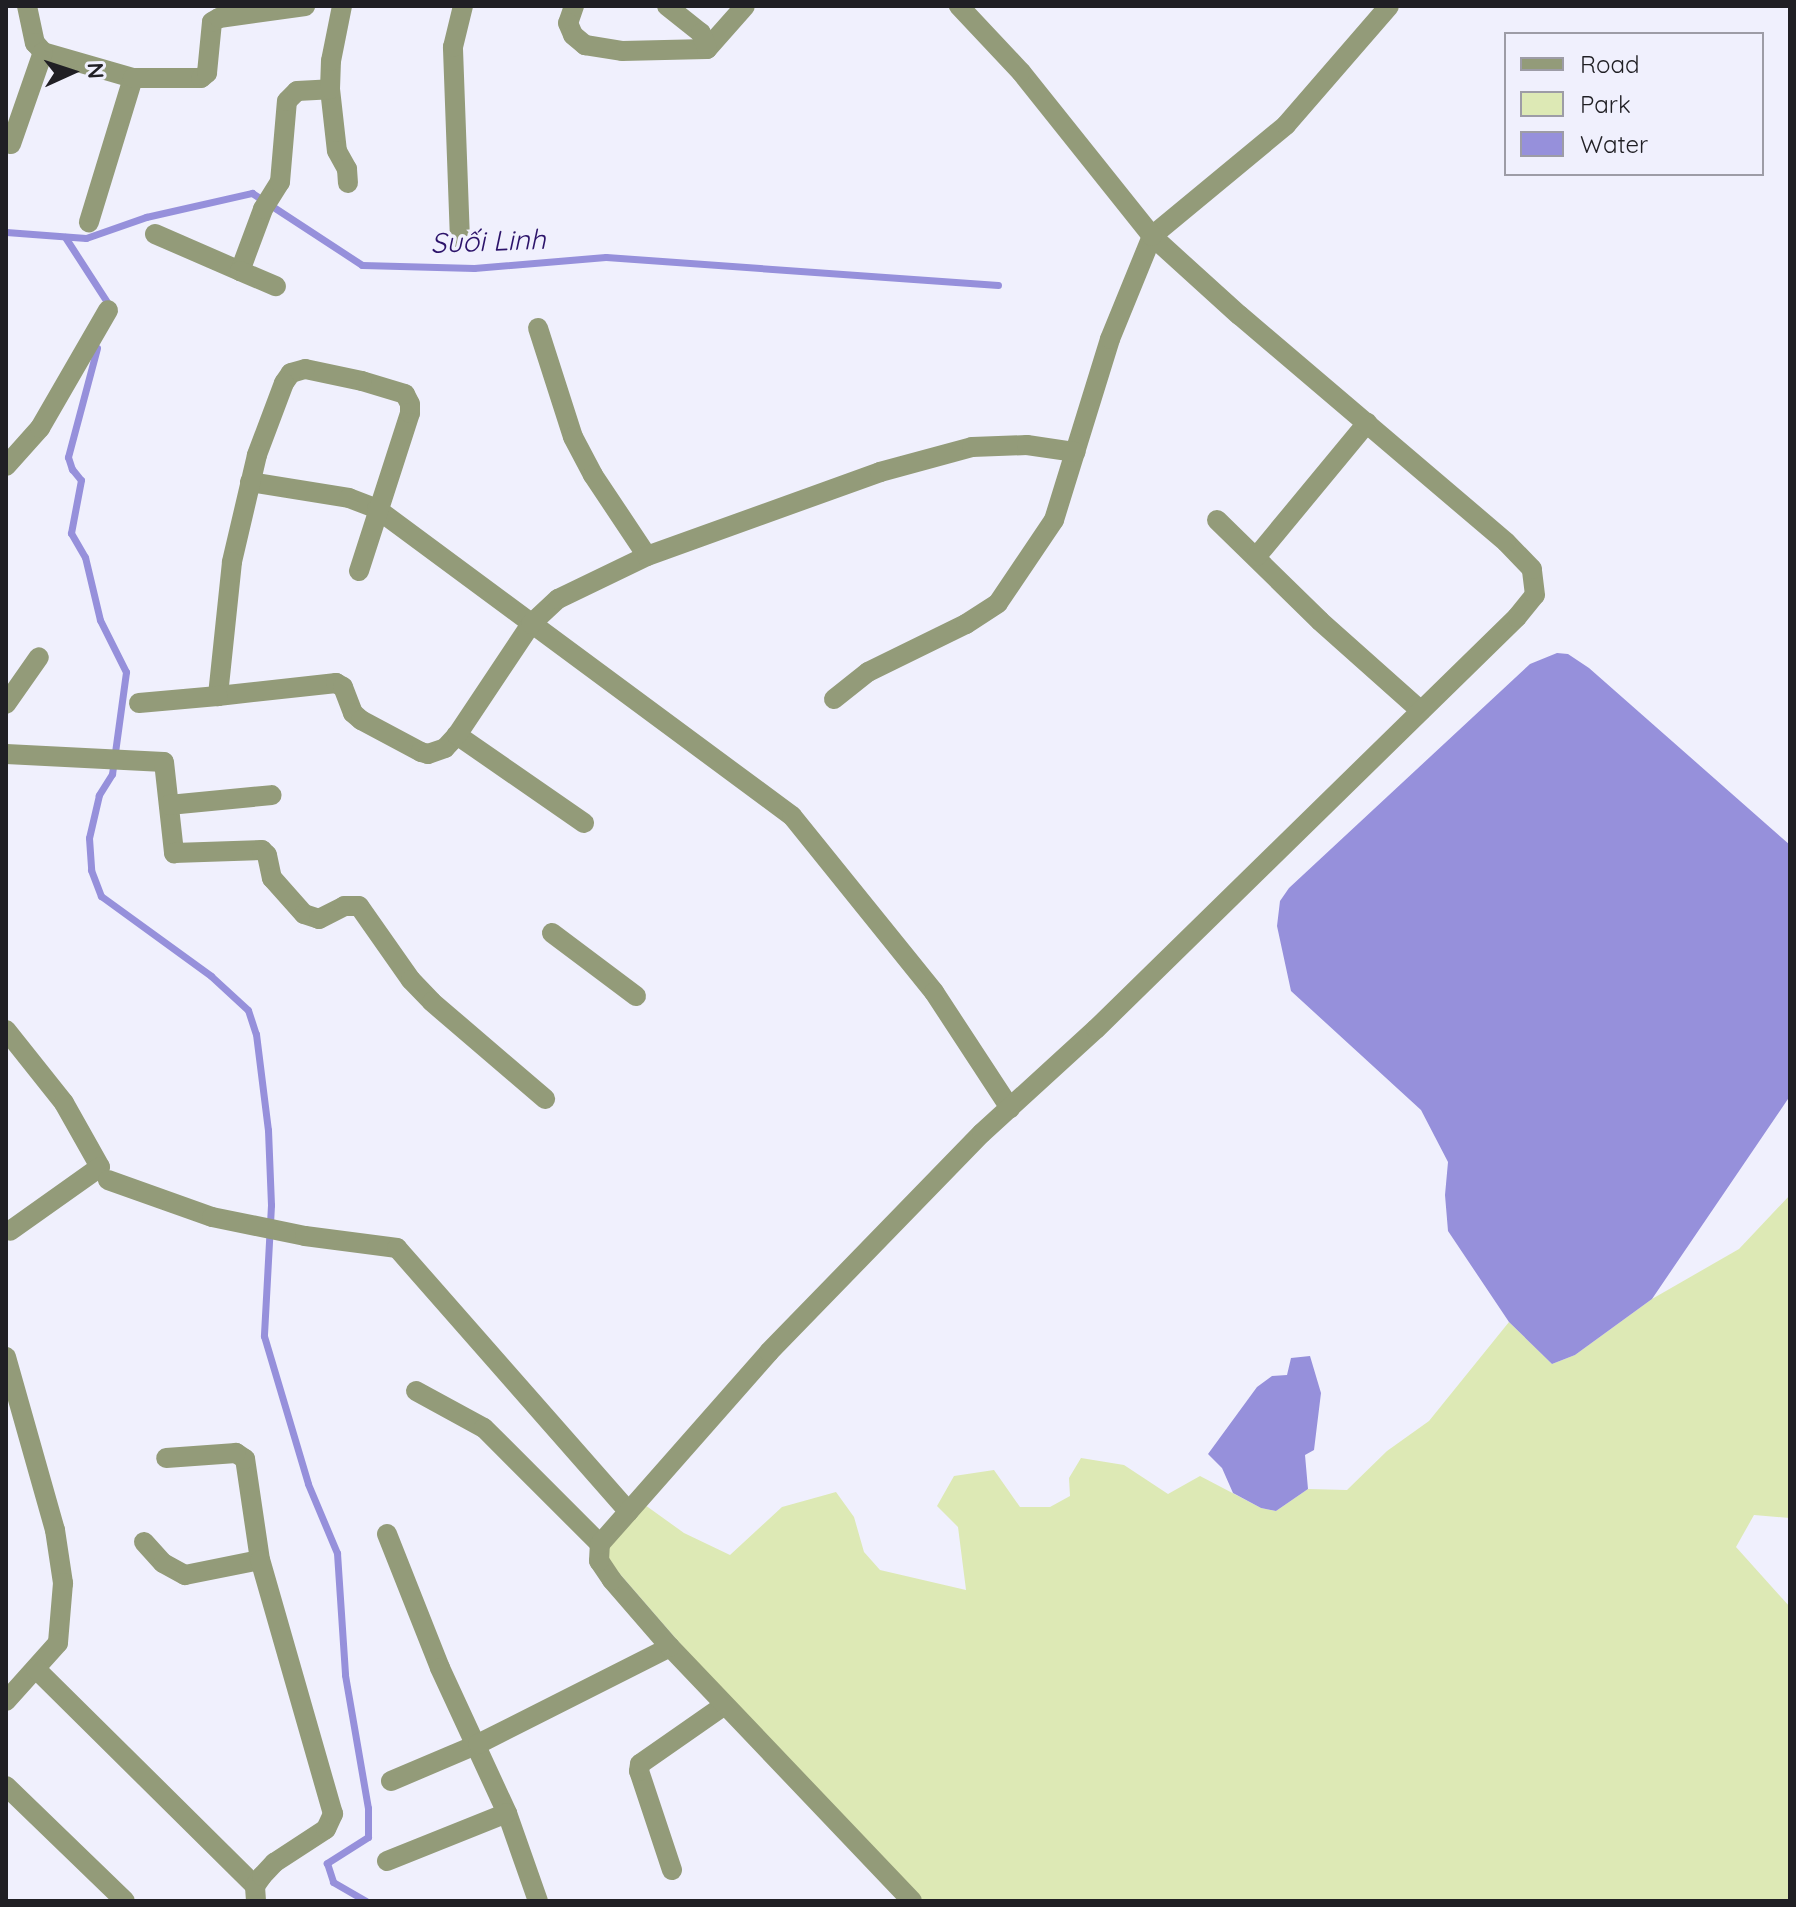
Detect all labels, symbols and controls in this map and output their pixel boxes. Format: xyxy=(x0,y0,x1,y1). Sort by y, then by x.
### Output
north arrow xyxy=(32,32,112,112)
legend xyxy=(1504,32,1764,176)
text: Road xyxy=(1580,49,1640,79)
text: N xyxy=(82,62,110,80)
text: Park xyxy=(1580,89,1631,119)
text: Water xyxy=(1580,129,1648,159)
water label: Suối Linh xyxy=(430,222,546,260)

